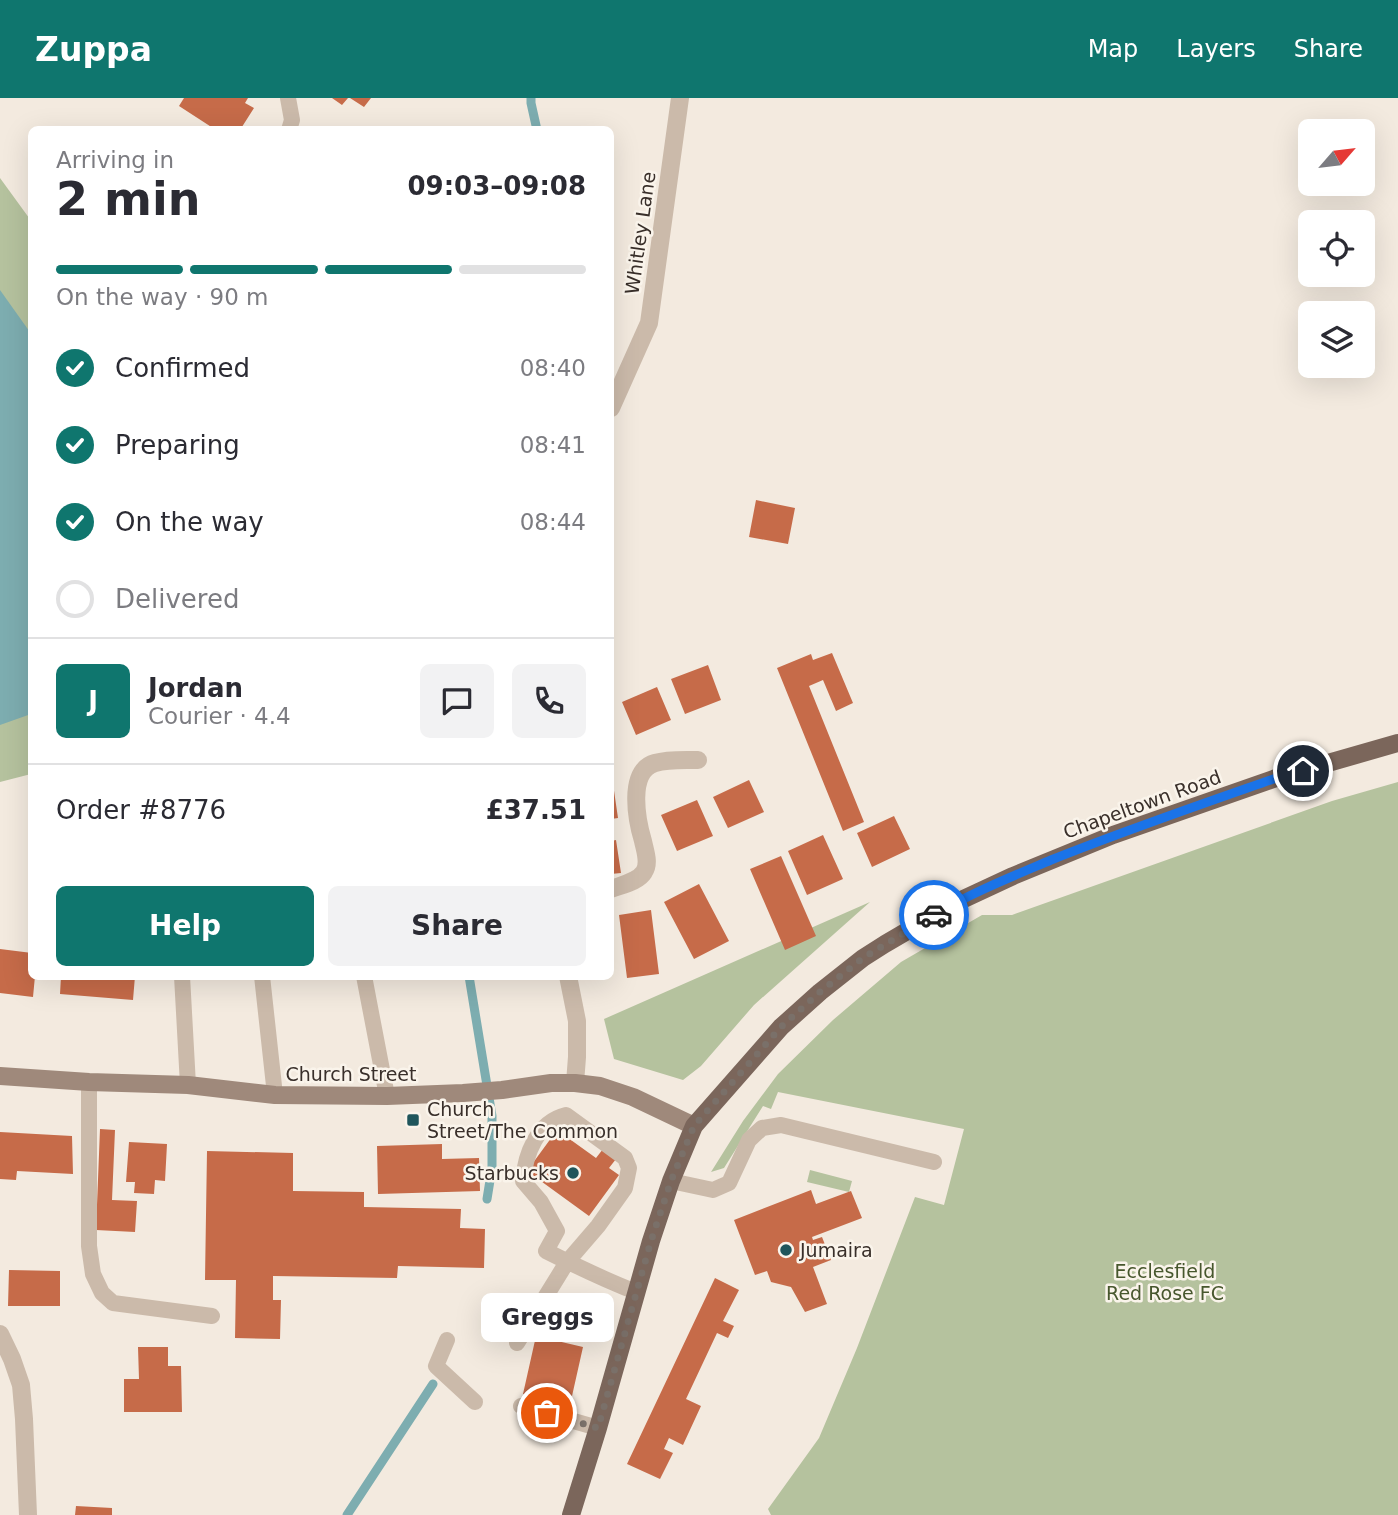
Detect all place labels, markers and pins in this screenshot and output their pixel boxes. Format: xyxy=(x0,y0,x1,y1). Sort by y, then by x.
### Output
pin xyxy=(1273,741,1333,801)
place label: Church Street/The Common xyxy=(427,1098,618,1142)
marker: Church Street/The Common xyxy=(405,1112,421,1128)
place label: Starbucks xyxy=(465,1162,559,1184)
marker: Starbucks xyxy=(565,1165,581,1181)
place label: Jumaira xyxy=(799,1239,873,1261)
marker: Jumaira xyxy=(778,1242,794,1258)
callout: Greggs xyxy=(480,1294,614,1343)
pin xyxy=(517,1383,577,1443)

